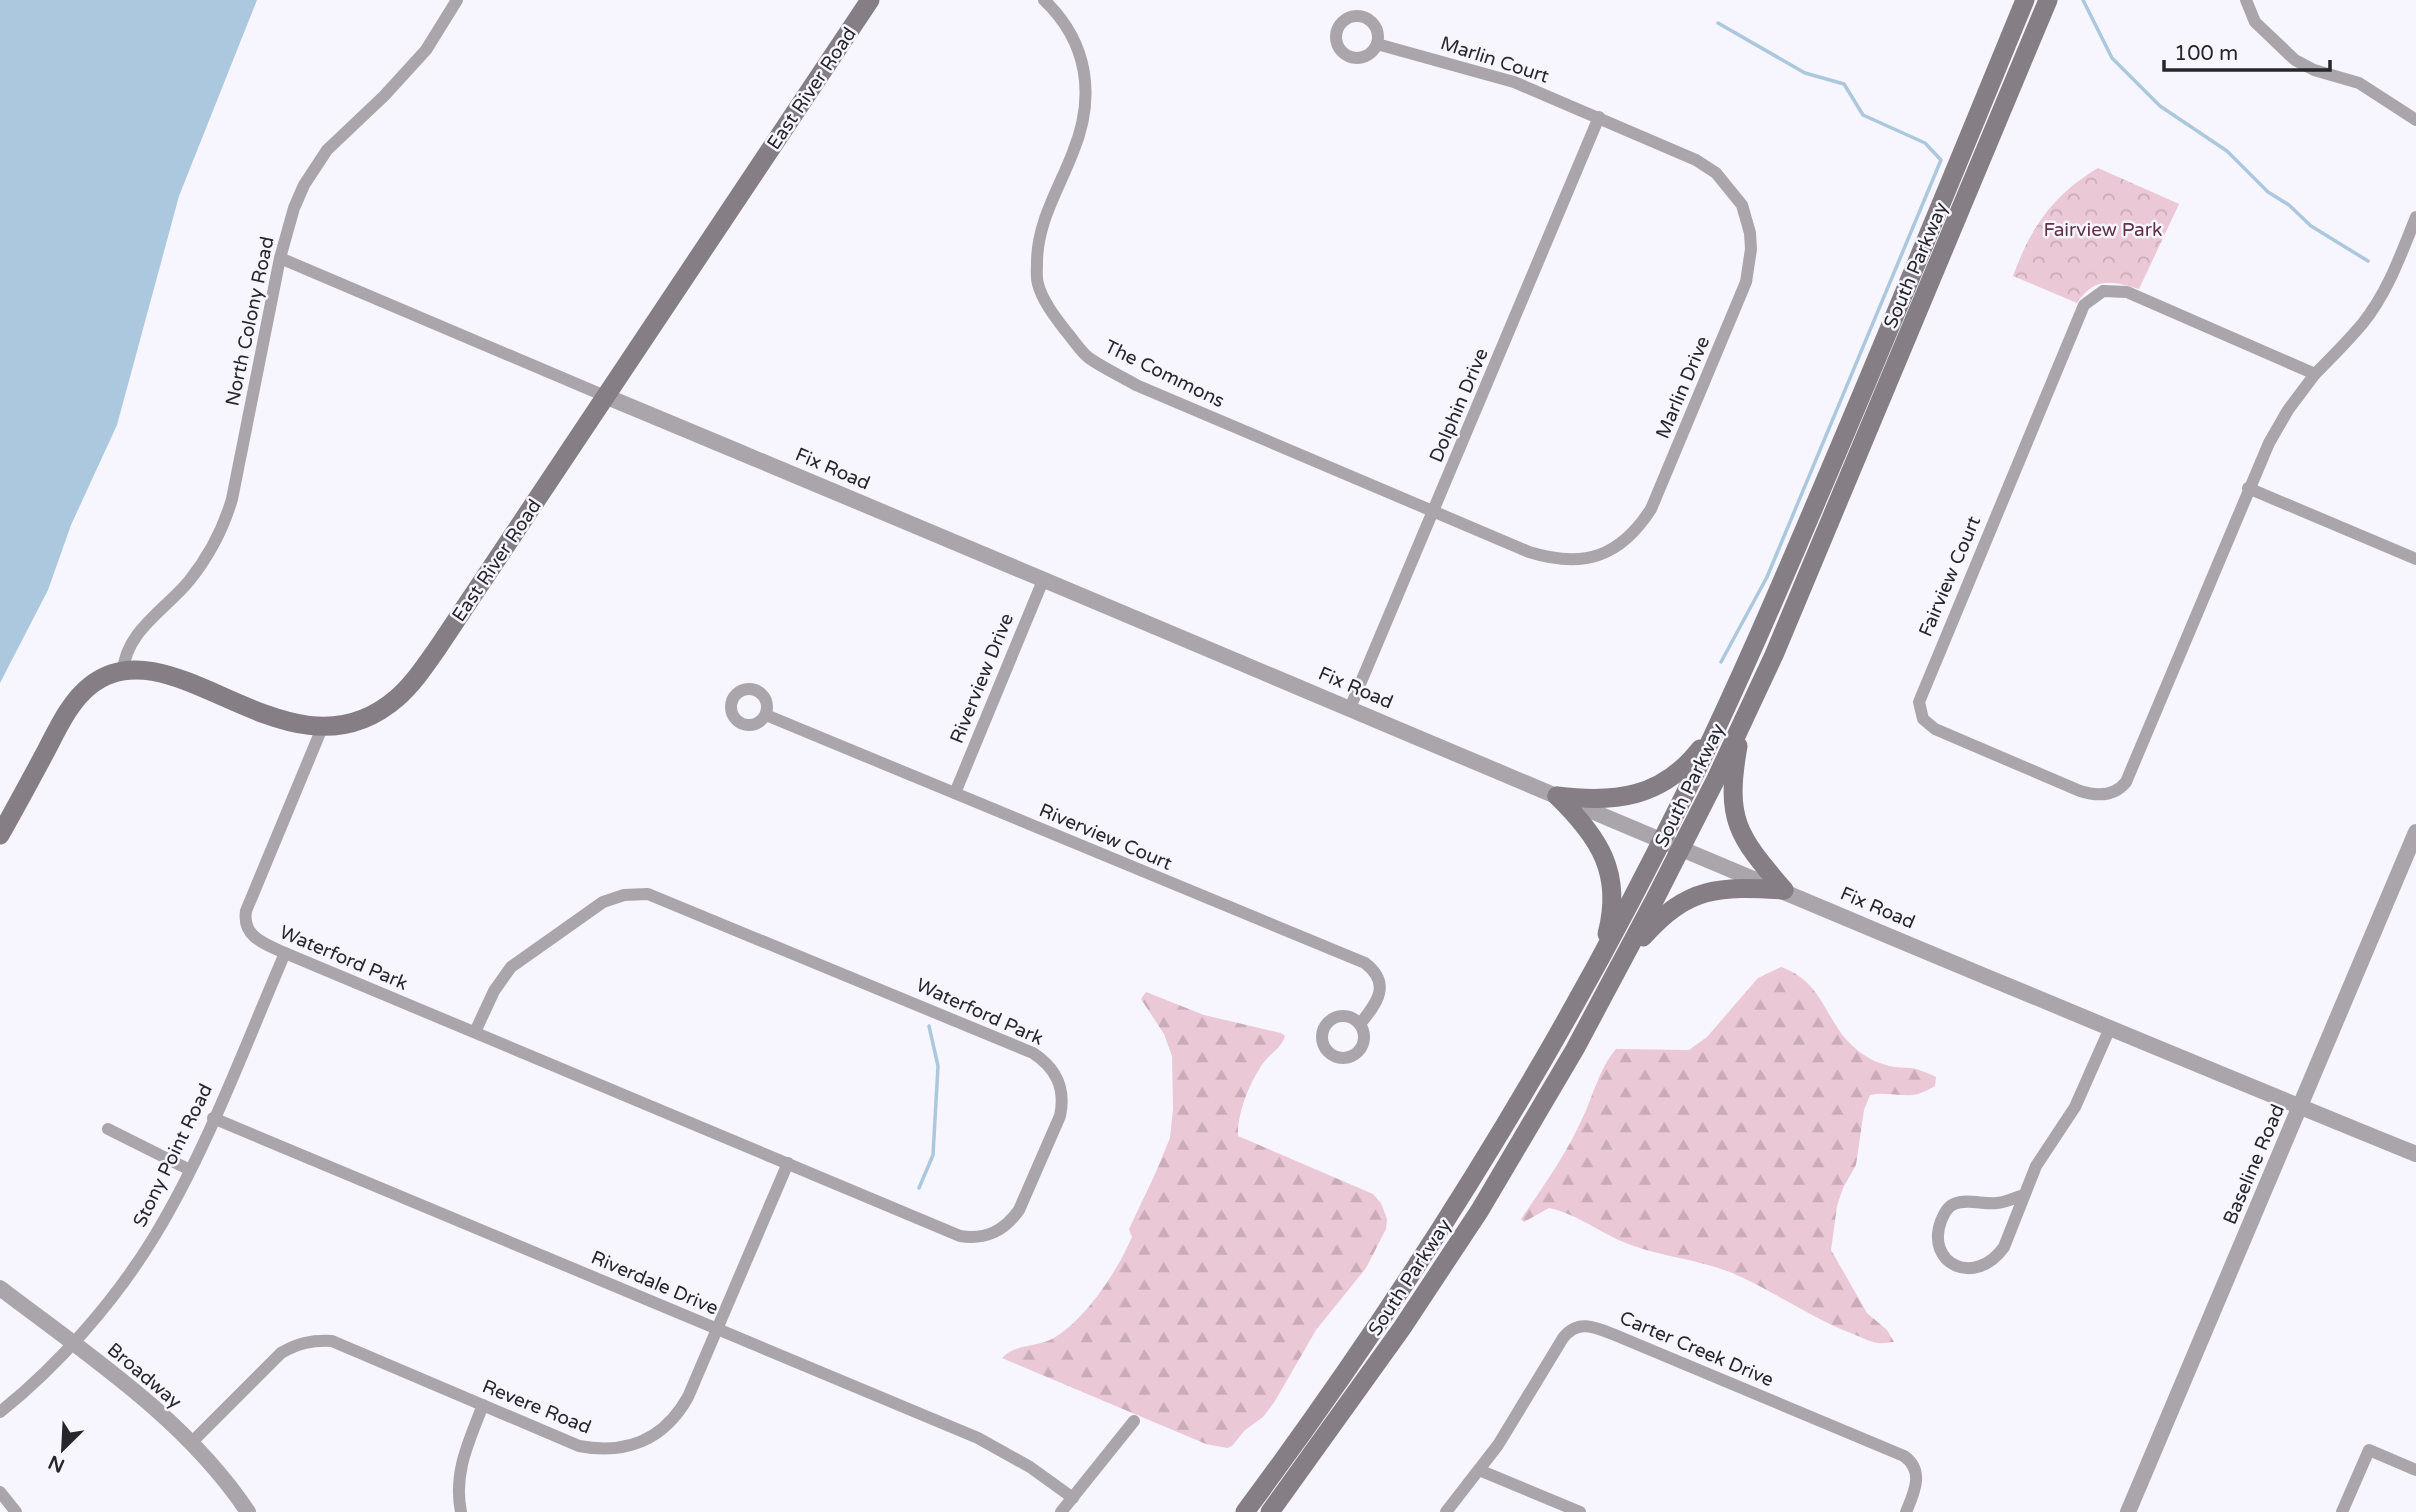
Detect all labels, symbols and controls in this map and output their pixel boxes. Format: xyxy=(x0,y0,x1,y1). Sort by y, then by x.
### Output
street label: East River Road xyxy=(763,23,861,154)
scale bar xyxy=(2164,28,2330,72)
street label: Marlin Court xyxy=(1438,32,1552,88)
text: 100 m xyxy=(2174,41,2238,66)
street label: South Parkway xyxy=(1879,199,1952,332)
park label: Fairview Park xyxy=(2044,219,2162,241)
street label: North Colony Road xyxy=(221,234,279,408)
street label: Marlin Drive xyxy=(1651,333,1714,442)
street label: The Commons xyxy=(1101,335,1228,412)
street label: Dolphin Drive xyxy=(1425,345,1493,466)
street label: Fix Road xyxy=(792,443,873,494)
street label: East River Road xyxy=(448,495,546,626)
street label: Fairview Court xyxy=(1915,513,1985,640)
street label: Riverview Drive xyxy=(946,610,1018,747)
street label: Fix Road xyxy=(1315,662,1396,713)
street label: South Parkway xyxy=(1650,720,1729,851)
street label: Riverview Court xyxy=(1036,799,1175,875)
street label: Fix Road xyxy=(1837,882,1918,933)
street label: Waterford Park xyxy=(276,921,411,995)
street label: Waterford Park xyxy=(913,974,1047,1050)
street label: Stony Point Road xyxy=(129,1080,217,1231)
street label: Baseline Road xyxy=(2219,1101,2289,1228)
street label: South Parkway xyxy=(1364,1215,1456,1340)
street label: Riverdale Drive xyxy=(588,1246,721,1320)
street label: Carter Creek Drive xyxy=(1616,1307,1777,1391)
street label: Broadway xyxy=(103,1338,186,1413)
street label: Revere Road xyxy=(479,1375,594,1439)
north arrow xyxy=(28,1414,98,1484)
text: N xyxy=(45,1450,68,1477)

